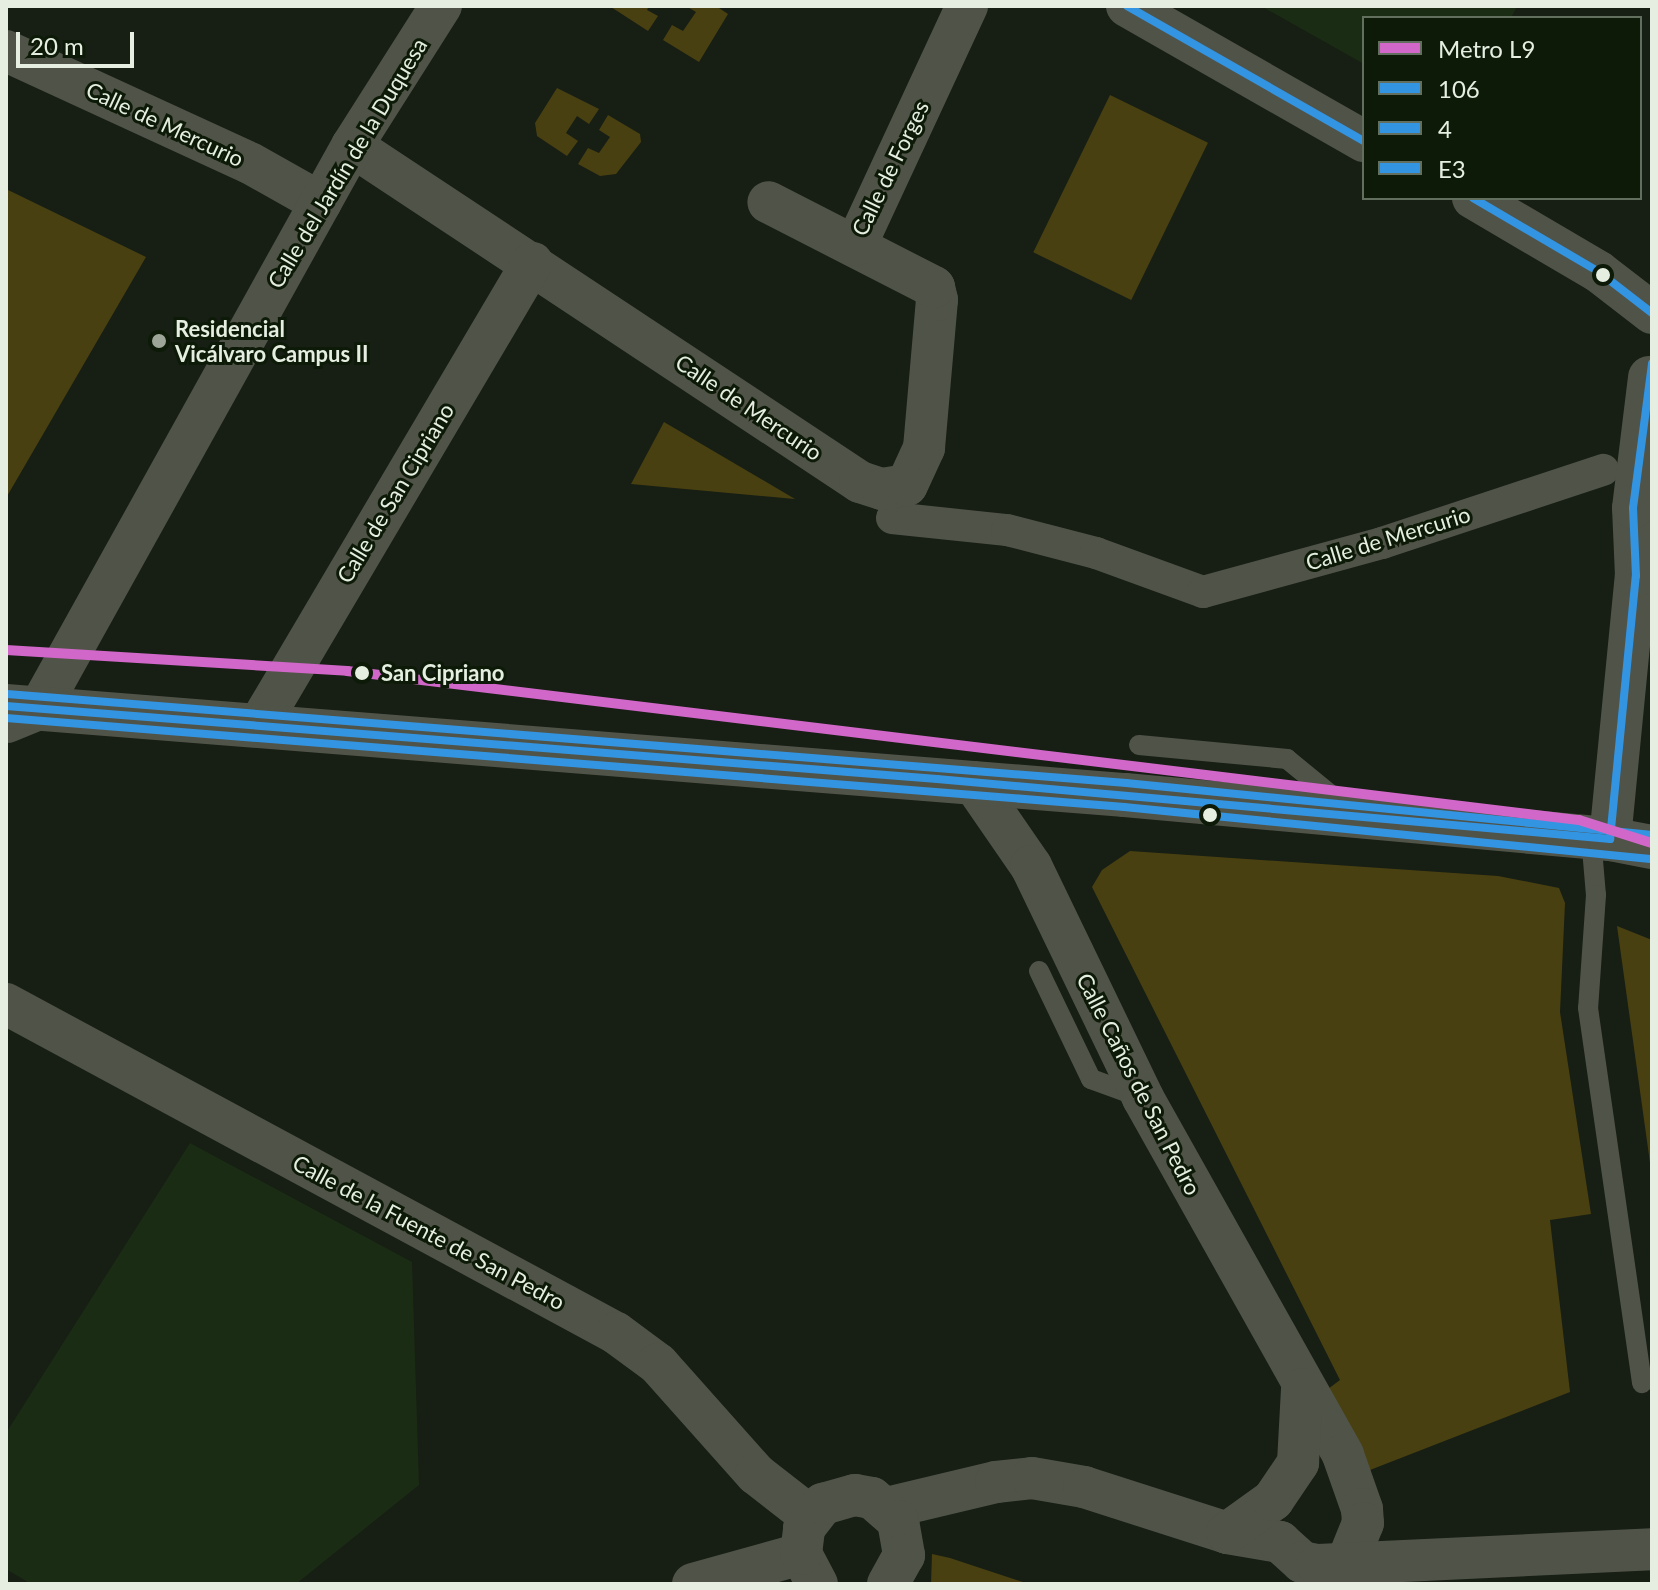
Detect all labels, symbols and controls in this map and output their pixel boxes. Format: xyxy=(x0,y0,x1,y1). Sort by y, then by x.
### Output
scale bar xyxy=(20,16,138,66)
legend xyxy=(1362,16,1642,200)
text: 20 m xyxy=(30,31,84,60)
street label: Calle del Jardín de la Duquesa xyxy=(262,33,432,293)
text: Metro L9 xyxy=(1438,34,1535,63)
text: 106 xyxy=(1438,74,1480,103)
street label: Calle de Mercurio xyxy=(82,76,248,172)
street label: Calle de Forges xyxy=(846,96,934,240)
text: 4 xyxy=(1438,114,1452,143)
text: E3 xyxy=(1438,154,1466,183)
unlabelled marker xyxy=(1595,267,1611,283)
place label: Residencial Vicálvaro Campus II xyxy=(175,315,369,366)
marker: Residencial Vicálvaro Campus II xyxy=(150,332,168,350)
street label: Calle de Mercurio xyxy=(671,348,827,466)
street label: Calle de San Cipriano xyxy=(331,398,459,588)
street label: Calle de Mercurio xyxy=(1303,500,1473,576)
place label: San Cipriano xyxy=(381,660,504,686)
marker: San Cipriano xyxy=(350,661,374,685)
unlabelled marker xyxy=(1202,807,1218,823)
street label: Calle Caños de San Pedro xyxy=(1071,969,1207,1199)
street label: Calle de la Fuente de San Pedro xyxy=(289,1149,569,1315)

